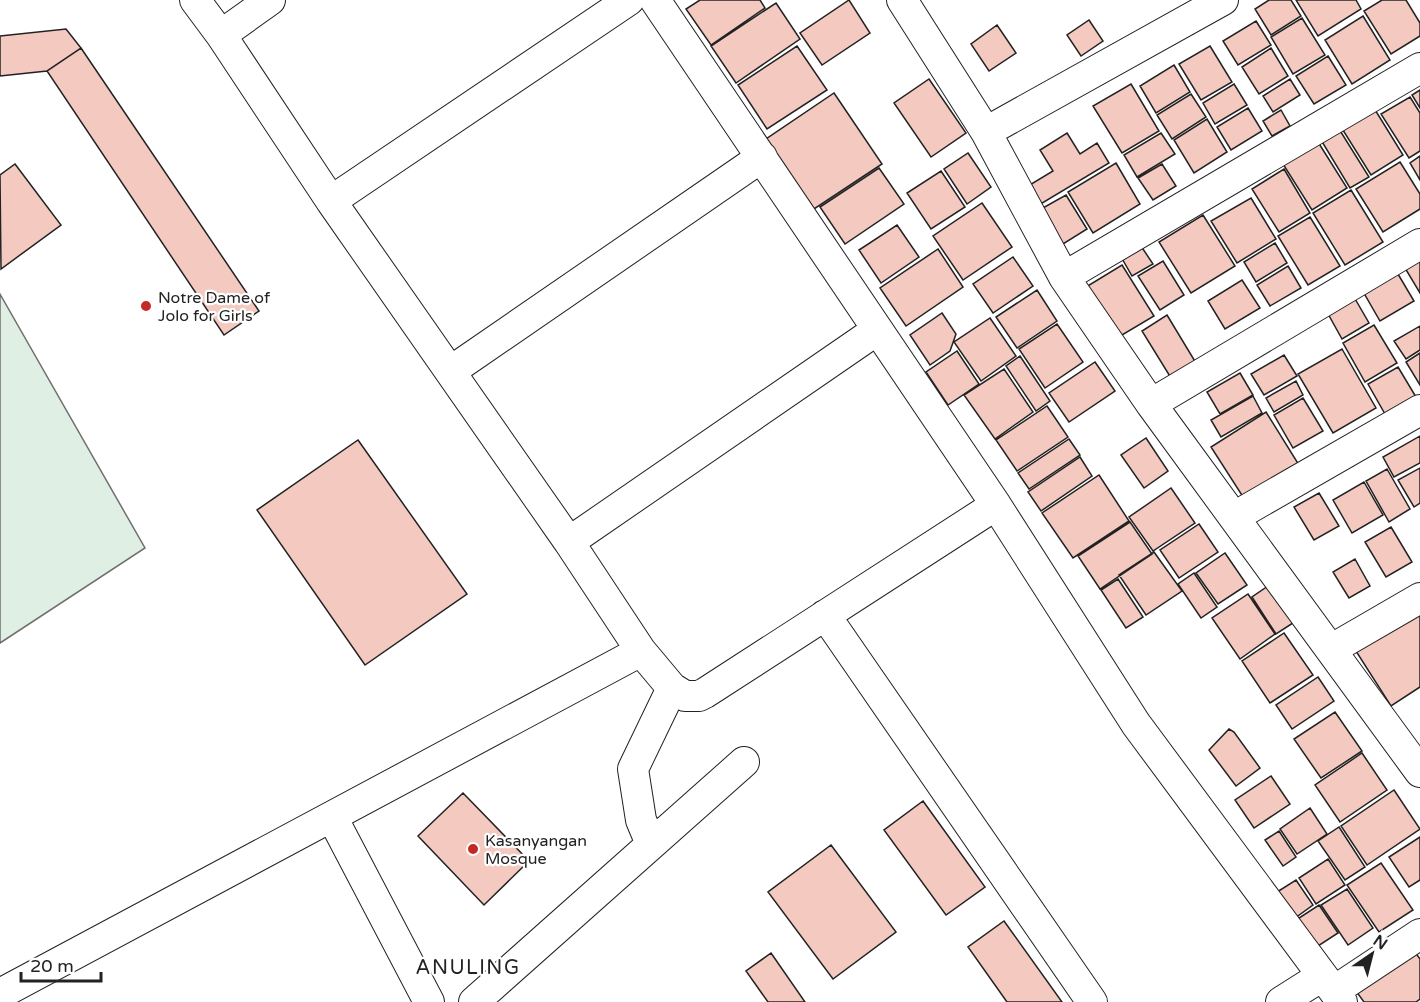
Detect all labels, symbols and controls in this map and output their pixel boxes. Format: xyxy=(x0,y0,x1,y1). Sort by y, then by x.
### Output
place label: Notre Dame of Jolo for Girls xyxy=(158,288,271,326)
marker: Notre Dame of Jolo for Girls xyxy=(139,299,153,313)
place label: Kasanyangan Mosque xyxy=(485,831,587,869)
marker: Kasanyangan Mosque xyxy=(466,842,480,856)
north arrow xyxy=(1342,924,1402,984)
text: N xyxy=(1369,931,1391,954)
scale bar xyxy=(21,945,100,983)
text: 20 m xyxy=(30,955,74,977)
district label: ANULING xyxy=(415,956,521,980)

